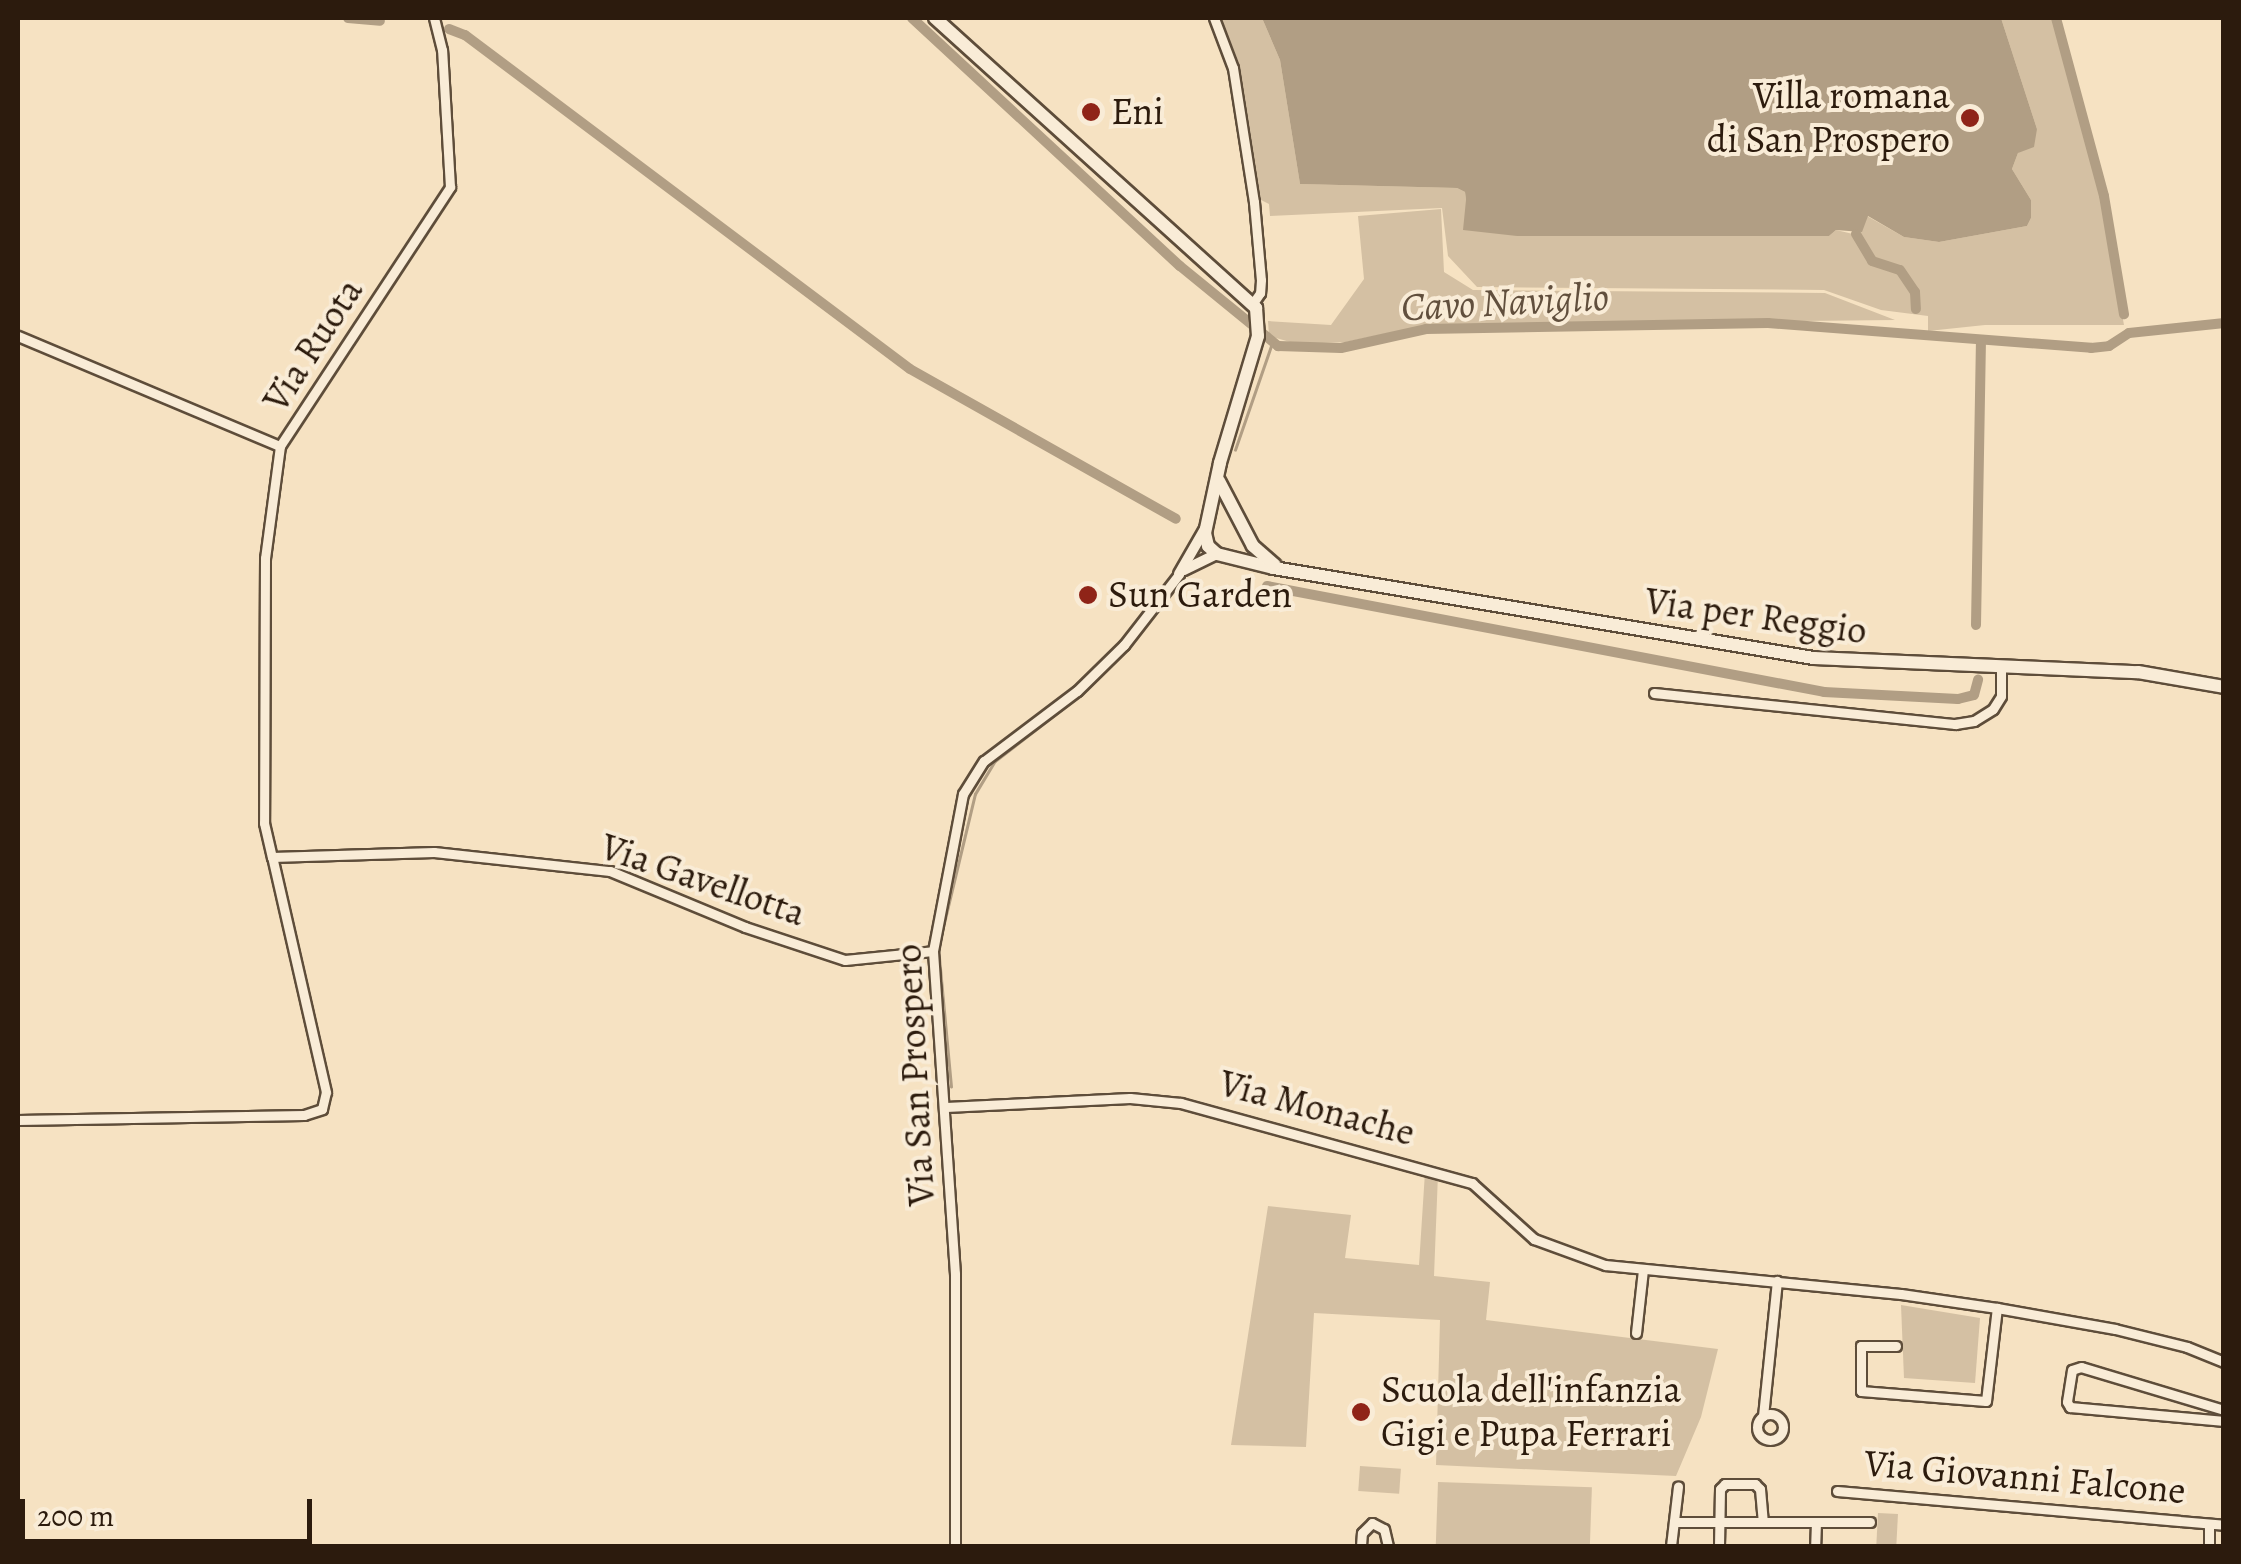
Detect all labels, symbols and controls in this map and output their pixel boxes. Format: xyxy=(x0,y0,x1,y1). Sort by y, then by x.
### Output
place label: Villa romana di San Prospero xyxy=(1707,73,1950,162)
place label: Eni xyxy=(1111,89,1164,135)
marker: Eni xyxy=(1080,101,1102,123)
marker: Villa romana di San Prospero xyxy=(1959,107,1981,129)
street label: Via Ruota xyxy=(253,270,373,420)
water label: Cavo Naviglio xyxy=(1400,273,1610,331)
place label: Sun Garden xyxy=(1108,572,1292,618)
street label: Via per Reggio xyxy=(1642,578,1870,654)
marker: Sun Garden xyxy=(1077,584,1099,606)
street label: Via Gavellotta xyxy=(595,824,811,936)
street label: Via San Prospero xyxy=(885,943,945,1207)
street label: Via Monache xyxy=(1215,1060,1419,1156)
place label: Scuola dell'infanzia Gigi e Pupa Ferrari xyxy=(1381,1367,1681,1456)
marker: Scuola dell'infanzia Gigi e Pupa Ferrari xyxy=(1350,1401,1372,1423)
street label: Via Giovanni Falcone xyxy=(1863,1440,2187,1514)
scale bar xyxy=(25,1479,318,1541)
text: 200 m xyxy=(37,1496,114,1536)

